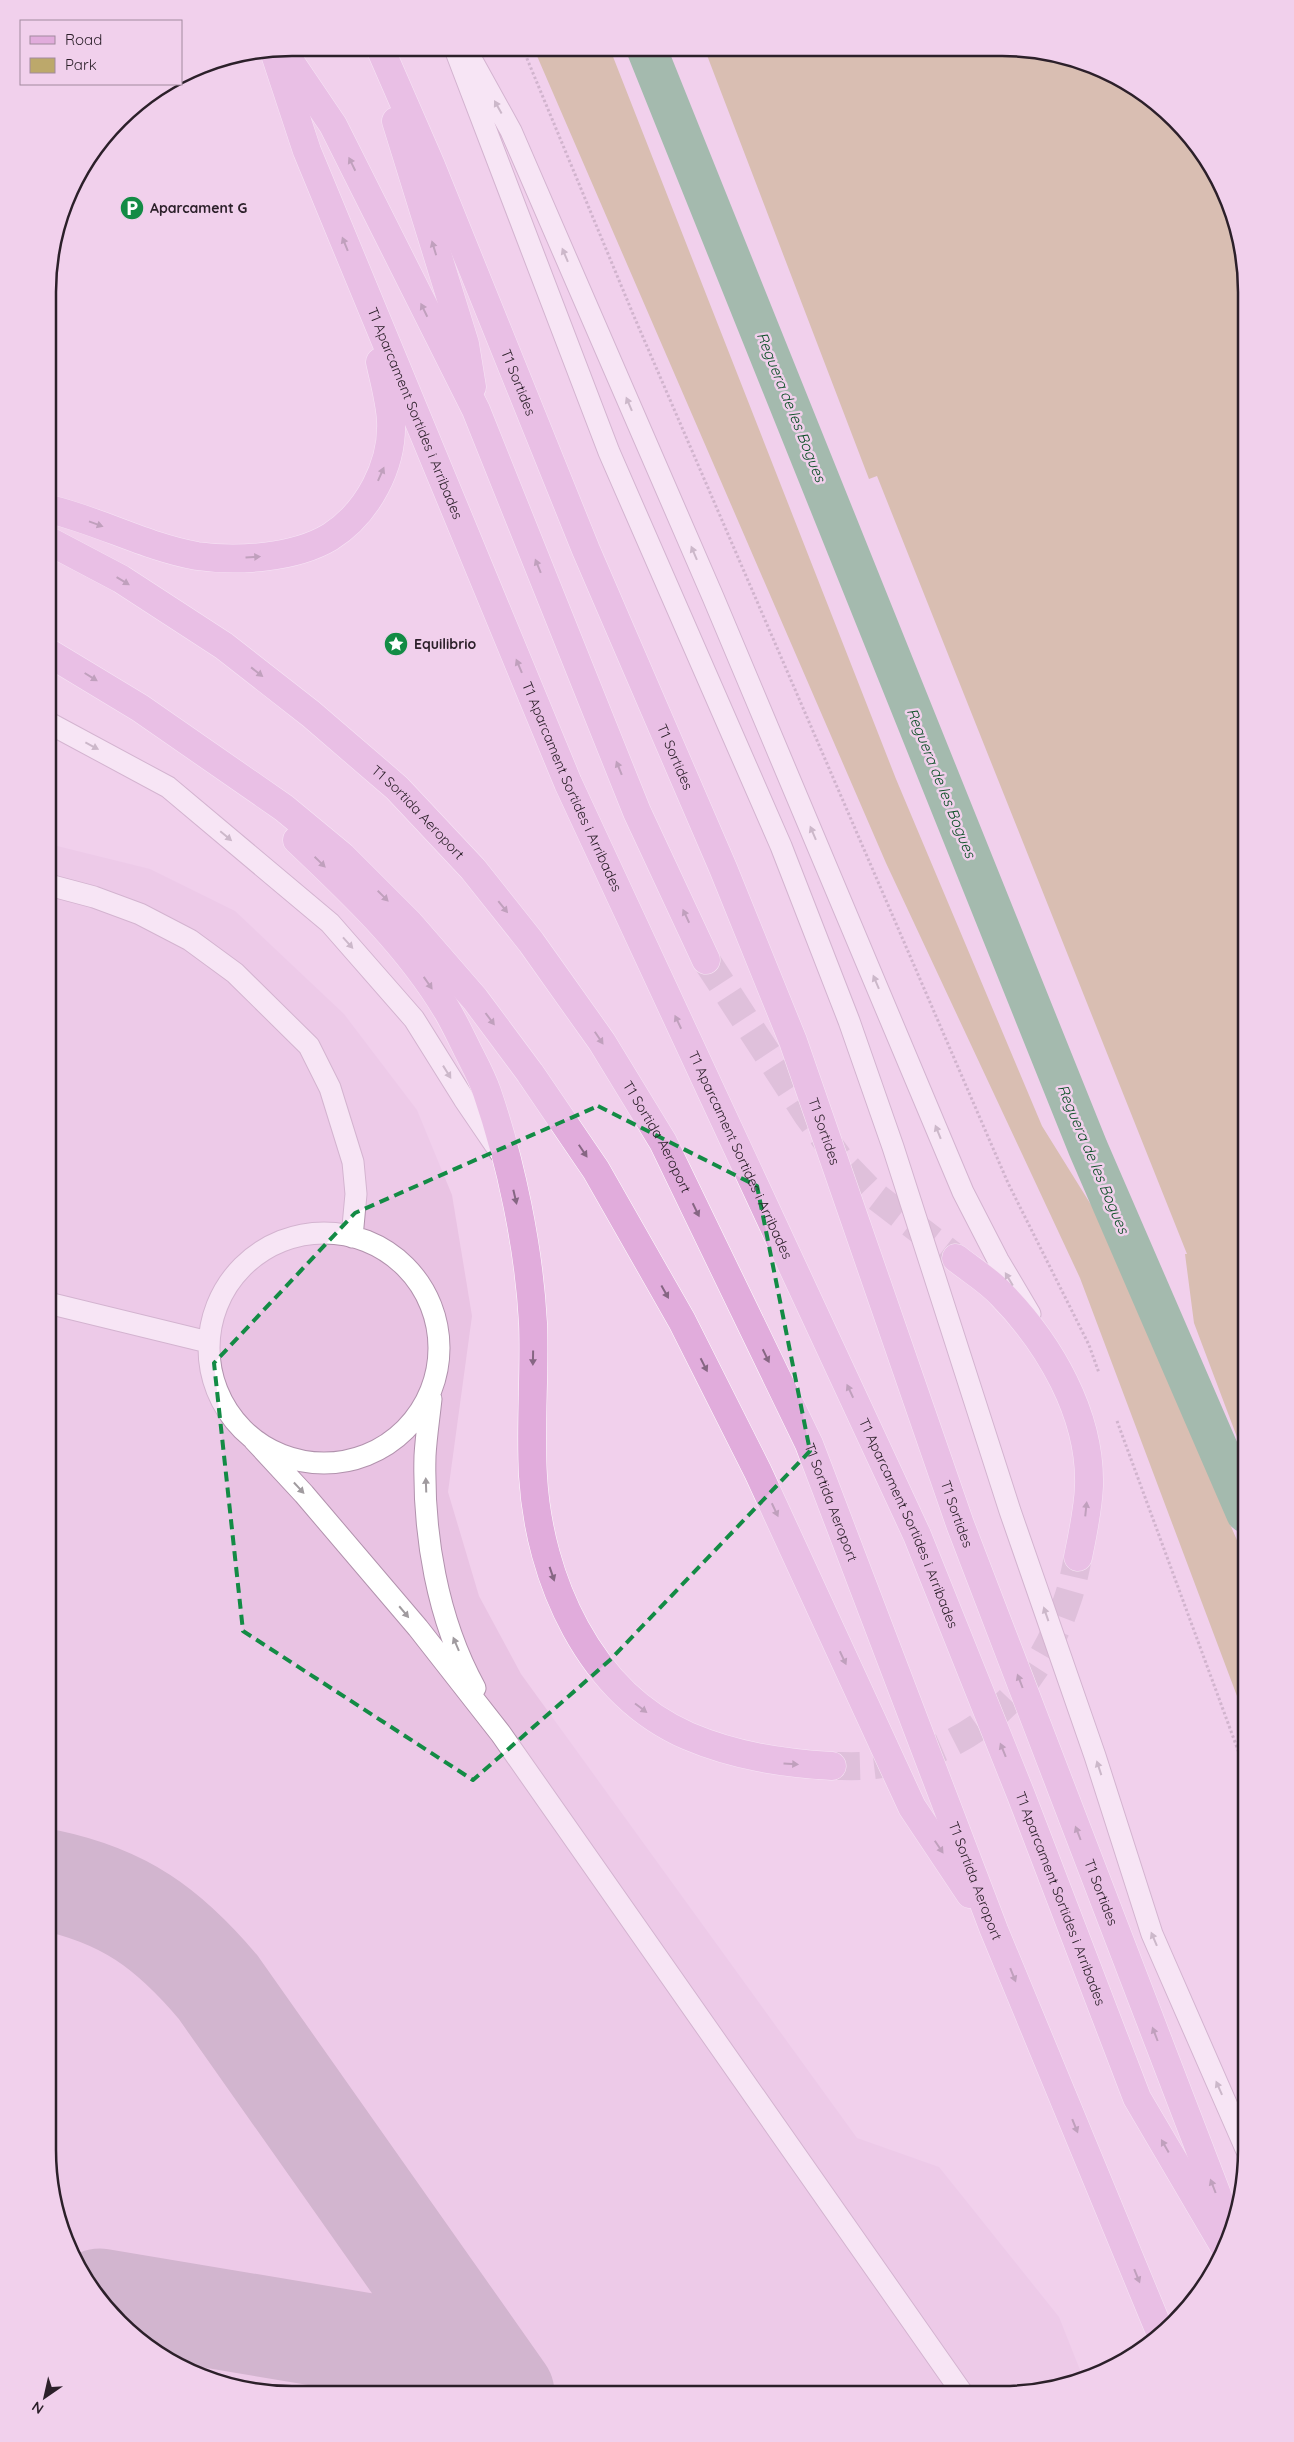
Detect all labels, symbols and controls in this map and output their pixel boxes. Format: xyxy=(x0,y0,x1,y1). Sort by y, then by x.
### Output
legend xyxy=(20,20,182,85)
text: Road xyxy=(65,30,102,49)
text: Park xyxy=(65,55,97,74)
one-way arrow xyxy=(493,100,502,113)
one-way arrow xyxy=(348,157,356,171)
parking icon: Aparcament G xyxy=(119,195,145,221)
place label: Aparcament G xyxy=(150,199,248,217)
one-way arrow xyxy=(340,237,348,251)
one-way arrow xyxy=(430,240,438,255)
one-way arrow xyxy=(560,248,568,262)
one-way arrow xyxy=(420,303,428,317)
street label: T1 Aparcament Sortides i Arribades xyxy=(364,305,467,522)
water label: Reguera de les Bogues xyxy=(753,329,831,485)
street label: T1 Sortides xyxy=(497,347,540,418)
one-way arrow xyxy=(625,397,633,411)
one-way arrow xyxy=(378,467,386,481)
one-way arrow xyxy=(88,521,103,528)
one-way arrow xyxy=(689,546,697,560)
one-way arrow xyxy=(245,552,261,560)
one-way arrow xyxy=(534,559,542,573)
one-way arrow xyxy=(117,576,130,585)
place icon: Equilibrio xyxy=(383,631,409,657)
place label: Equilibrio xyxy=(414,635,477,653)
one-way arrow xyxy=(515,658,523,673)
one-way arrow xyxy=(250,667,264,677)
one-way arrow xyxy=(85,672,98,682)
street label: T1 Aparcament Sortides i Arribades xyxy=(518,679,626,895)
water label: Reguera de les Bogues xyxy=(903,705,981,861)
street label: T1 Sortides xyxy=(653,721,697,793)
one-way arrow xyxy=(85,742,99,750)
one-way arrow xyxy=(615,760,623,775)
street label: T1 Sortida Aeroport xyxy=(368,761,468,863)
one-way arrow xyxy=(808,826,816,840)
one-way arrow xyxy=(220,831,233,842)
one-way arrow xyxy=(314,856,326,868)
one-way arrow xyxy=(377,890,389,902)
one-way arrow xyxy=(498,900,509,913)
one-way arrow xyxy=(681,909,689,923)
one-way arrow xyxy=(342,937,354,949)
one-way arrow xyxy=(872,975,880,989)
one-way arrow xyxy=(423,976,433,990)
one-way arrow xyxy=(484,1012,494,1025)
one-way arrow xyxy=(674,1015,682,1029)
one-way arrow xyxy=(594,1031,604,1045)
street label: T1 Aparcament Sortides i Arribades xyxy=(684,1048,797,1262)
one-way arrow xyxy=(442,1065,452,1078)
street label: T1 Sortida Aeroport xyxy=(619,1078,695,1196)
water label: Reguera de les Bogues xyxy=(1053,1081,1134,1237)
street label: T1 Sortides xyxy=(804,1095,844,1167)
one-way arrow xyxy=(934,1125,942,1140)
one-way arrow xyxy=(578,1144,588,1158)
one-way arrow xyxy=(511,1189,519,1204)
one-way arrow xyxy=(692,1203,700,1217)
one-way arrow xyxy=(1005,1272,1014,1285)
one-way arrow xyxy=(661,1284,669,1299)
one-way arrow xyxy=(762,1349,770,1363)
one-way arrow xyxy=(528,1350,536,1366)
one-way arrow xyxy=(699,1357,708,1372)
one-way arrow xyxy=(846,1384,854,1398)
street label: T1 Aparcament Sortides i Arribades xyxy=(855,1415,962,1631)
street label: T1 Sortida Aeroport xyxy=(800,1440,862,1564)
one-way arrow xyxy=(422,1477,430,1493)
street label: T1 Sortides xyxy=(937,1478,977,1550)
one-way arrow xyxy=(293,1482,305,1494)
one-way arrow xyxy=(1082,1501,1090,1517)
one-way arrow xyxy=(771,1503,780,1518)
one-way arrow xyxy=(549,1567,556,1582)
one-way arrow xyxy=(399,1606,410,1619)
one-way arrow xyxy=(1042,1607,1049,1622)
one-way arrow xyxy=(451,1637,459,1651)
one-way arrow xyxy=(840,1651,848,1665)
one-way arrow xyxy=(1016,1673,1024,1688)
one-way arrow xyxy=(634,1702,647,1713)
one-way arrow xyxy=(999,1742,1007,1757)
one-way arrow xyxy=(783,1760,799,1768)
one-way arrow xyxy=(1094,1760,1102,1775)
street label: T1 Aparcament Sortides i Arribades xyxy=(1012,1789,1110,2008)
street label: T1 Sortida Aeroport xyxy=(945,1819,1006,1943)
one-way arrow xyxy=(1074,1825,1082,1840)
one-way arrow xyxy=(934,1841,944,1854)
street label: T1 Sortides xyxy=(1080,1856,1122,1928)
one-way arrow xyxy=(1150,1931,1158,1946)
one-way arrow xyxy=(1009,1968,1017,1983)
one-way arrow xyxy=(1151,2026,1159,2041)
one-way arrow xyxy=(1215,2081,1223,2095)
one-way arrow xyxy=(1071,2119,1079,2134)
one-way arrow xyxy=(1160,2139,1169,2152)
one-way arrow xyxy=(1209,2178,1216,2193)
one-way arrow xyxy=(1133,2269,1141,2283)
north arrow xyxy=(20,2372,70,2422)
text: N xyxy=(28,2397,47,2418)

